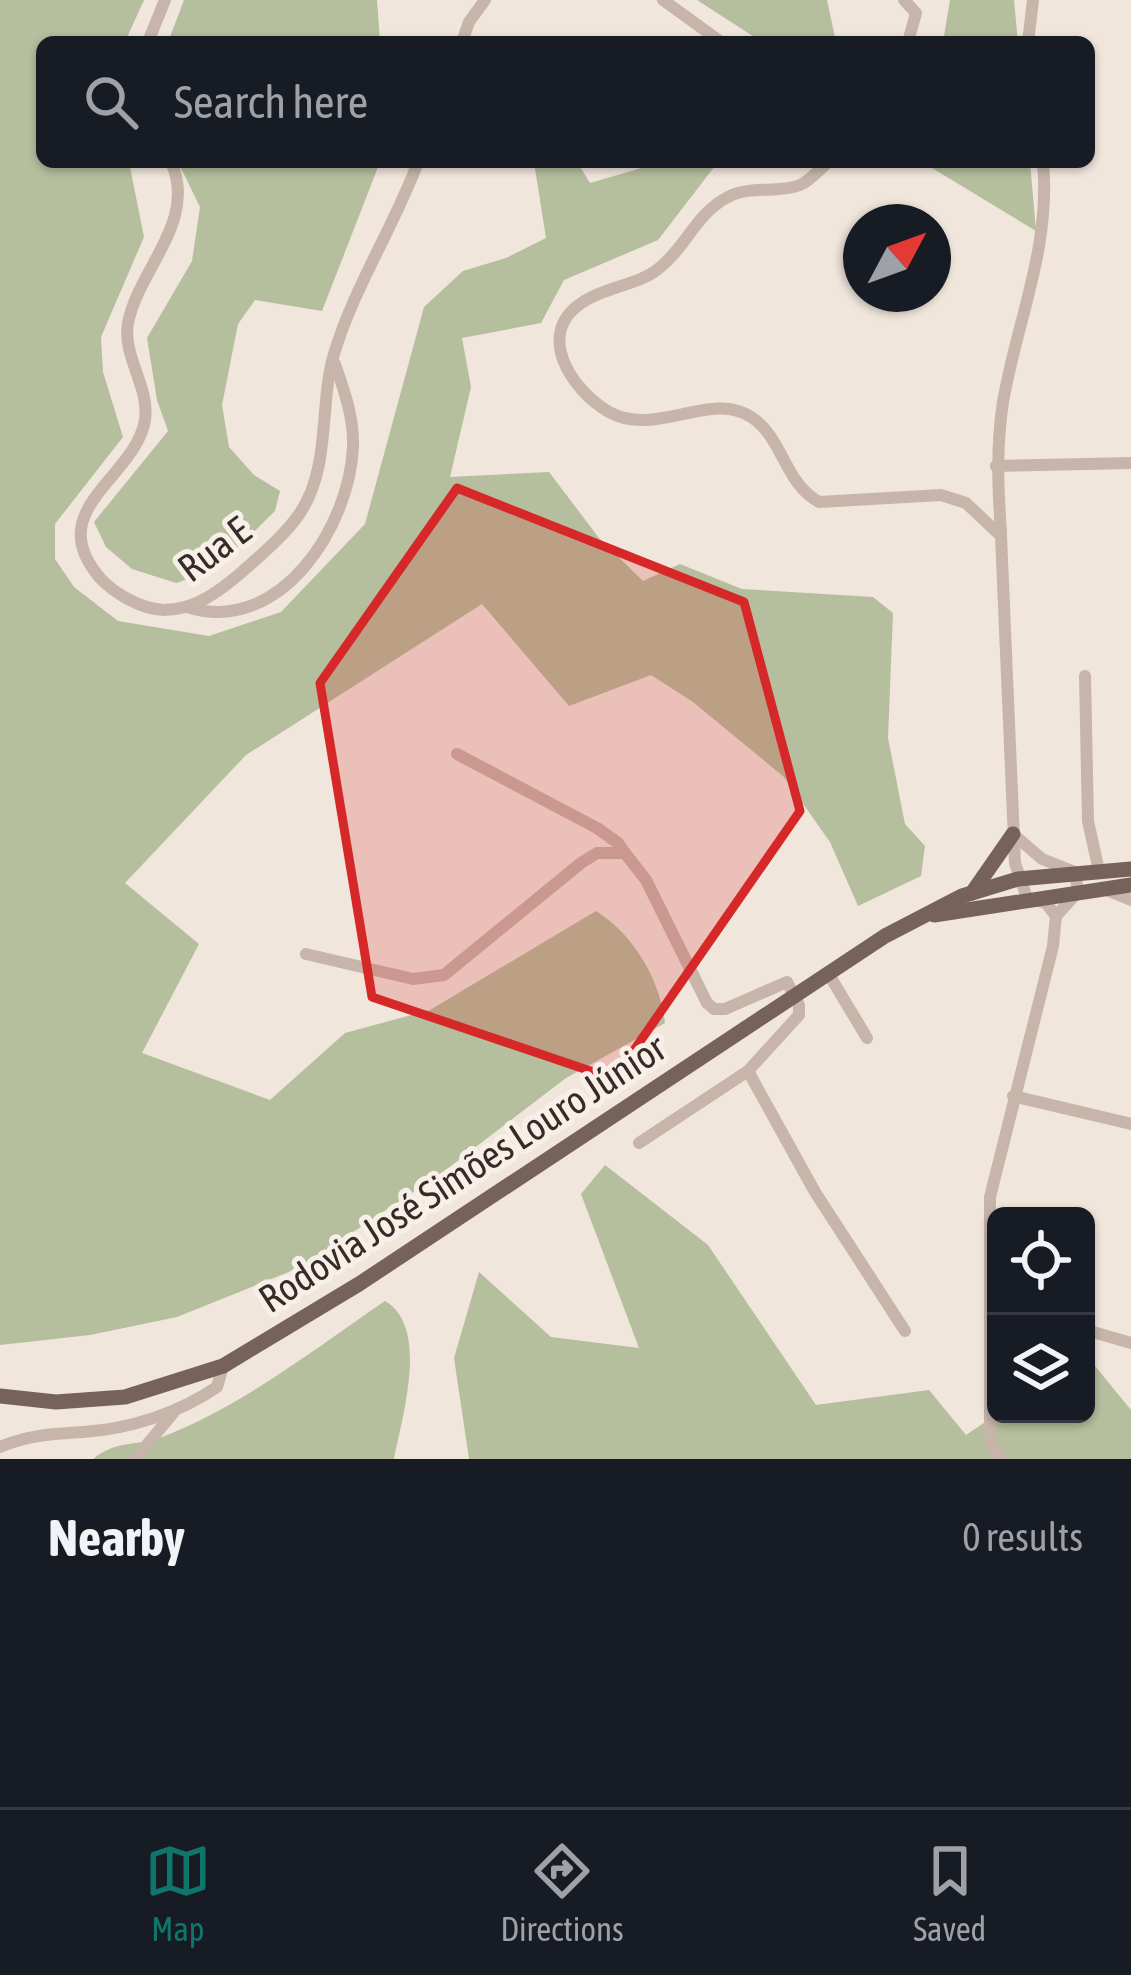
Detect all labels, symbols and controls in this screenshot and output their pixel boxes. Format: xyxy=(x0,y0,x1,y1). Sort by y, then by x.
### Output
search box xyxy=(36,36,1095,168)
icon: search xyxy=(78,69,144,135)
text: Search here xyxy=(174,76,368,128)
north arrow xyxy=(843,204,951,312)
street label: Rua E xyxy=(169,508,259,590)
street label: Rodovia José Simões Louro Júnior xyxy=(251,1025,674,1321)
map controls xyxy=(987,1207,1095,1423)
button: locate xyxy=(987,1207,1095,1315)
button: layers xyxy=(987,1315,1095,1423)
text: Nearby xyxy=(48,1508,185,1567)
text: 0 results xyxy=(962,1515,1083,1559)
tab: Map xyxy=(145,1838,211,1948)
tab: Directions xyxy=(500,1838,624,1948)
tab: Saved xyxy=(913,1838,986,1948)

